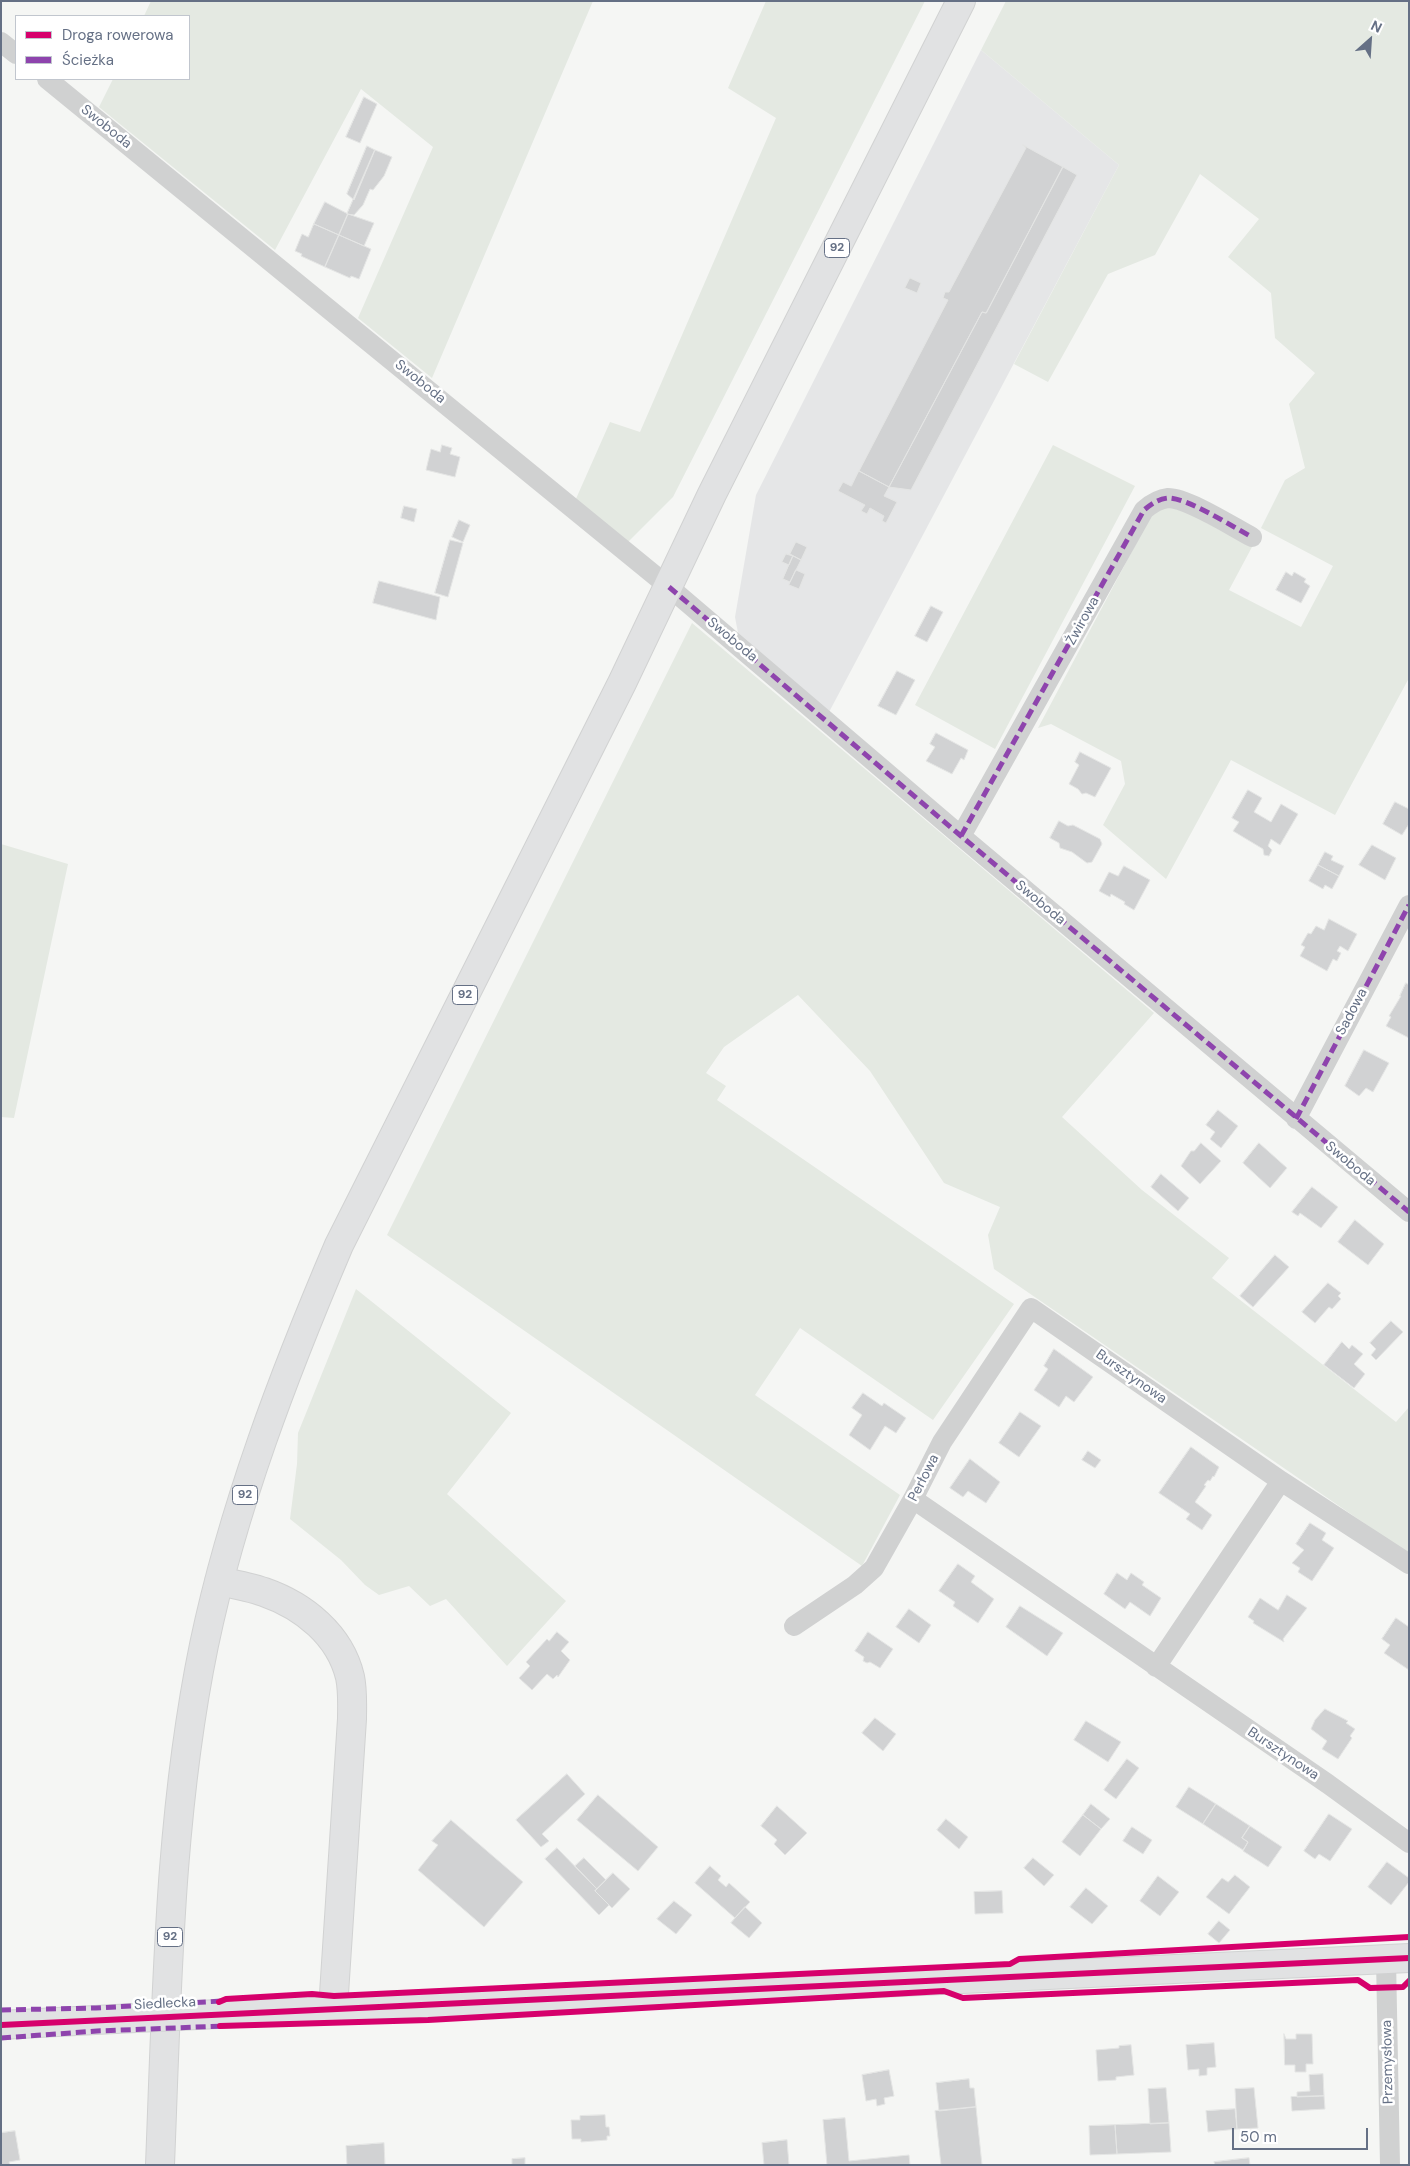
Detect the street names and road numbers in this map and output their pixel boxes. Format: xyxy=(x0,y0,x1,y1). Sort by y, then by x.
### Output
street label: Swoboda xyxy=(77,101,135,153)
road number: 92 xyxy=(824,238,850,258)
street label: Swoboda xyxy=(391,356,449,408)
street label: Żwirowa xyxy=(1063,594,1103,648)
street label: Swoboda xyxy=(704,614,760,666)
street label: Swoboda xyxy=(1012,877,1068,929)
road number: 92 xyxy=(452,986,478,1004)
street label: Sadowa xyxy=(1333,986,1371,1038)
street label: Swoboda xyxy=(1322,1138,1378,1190)
street label: Bursztynowa xyxy=(1092,1346,1170,1408)
street label: Perłowa xyxy=(905,1452,943,1504)
road number: 92 xyxy=(232,1486,258,1504)
street label: Bursztynowa xyxy=(1244,1724,1322,1784)
road number: 92 xyxy=(158,1928,182,1946)
street label: Siedlecka xyxy=(134,1994,196,2014)
street label: Przemysłowa xyxy=(1379,2020,1397,2104)

